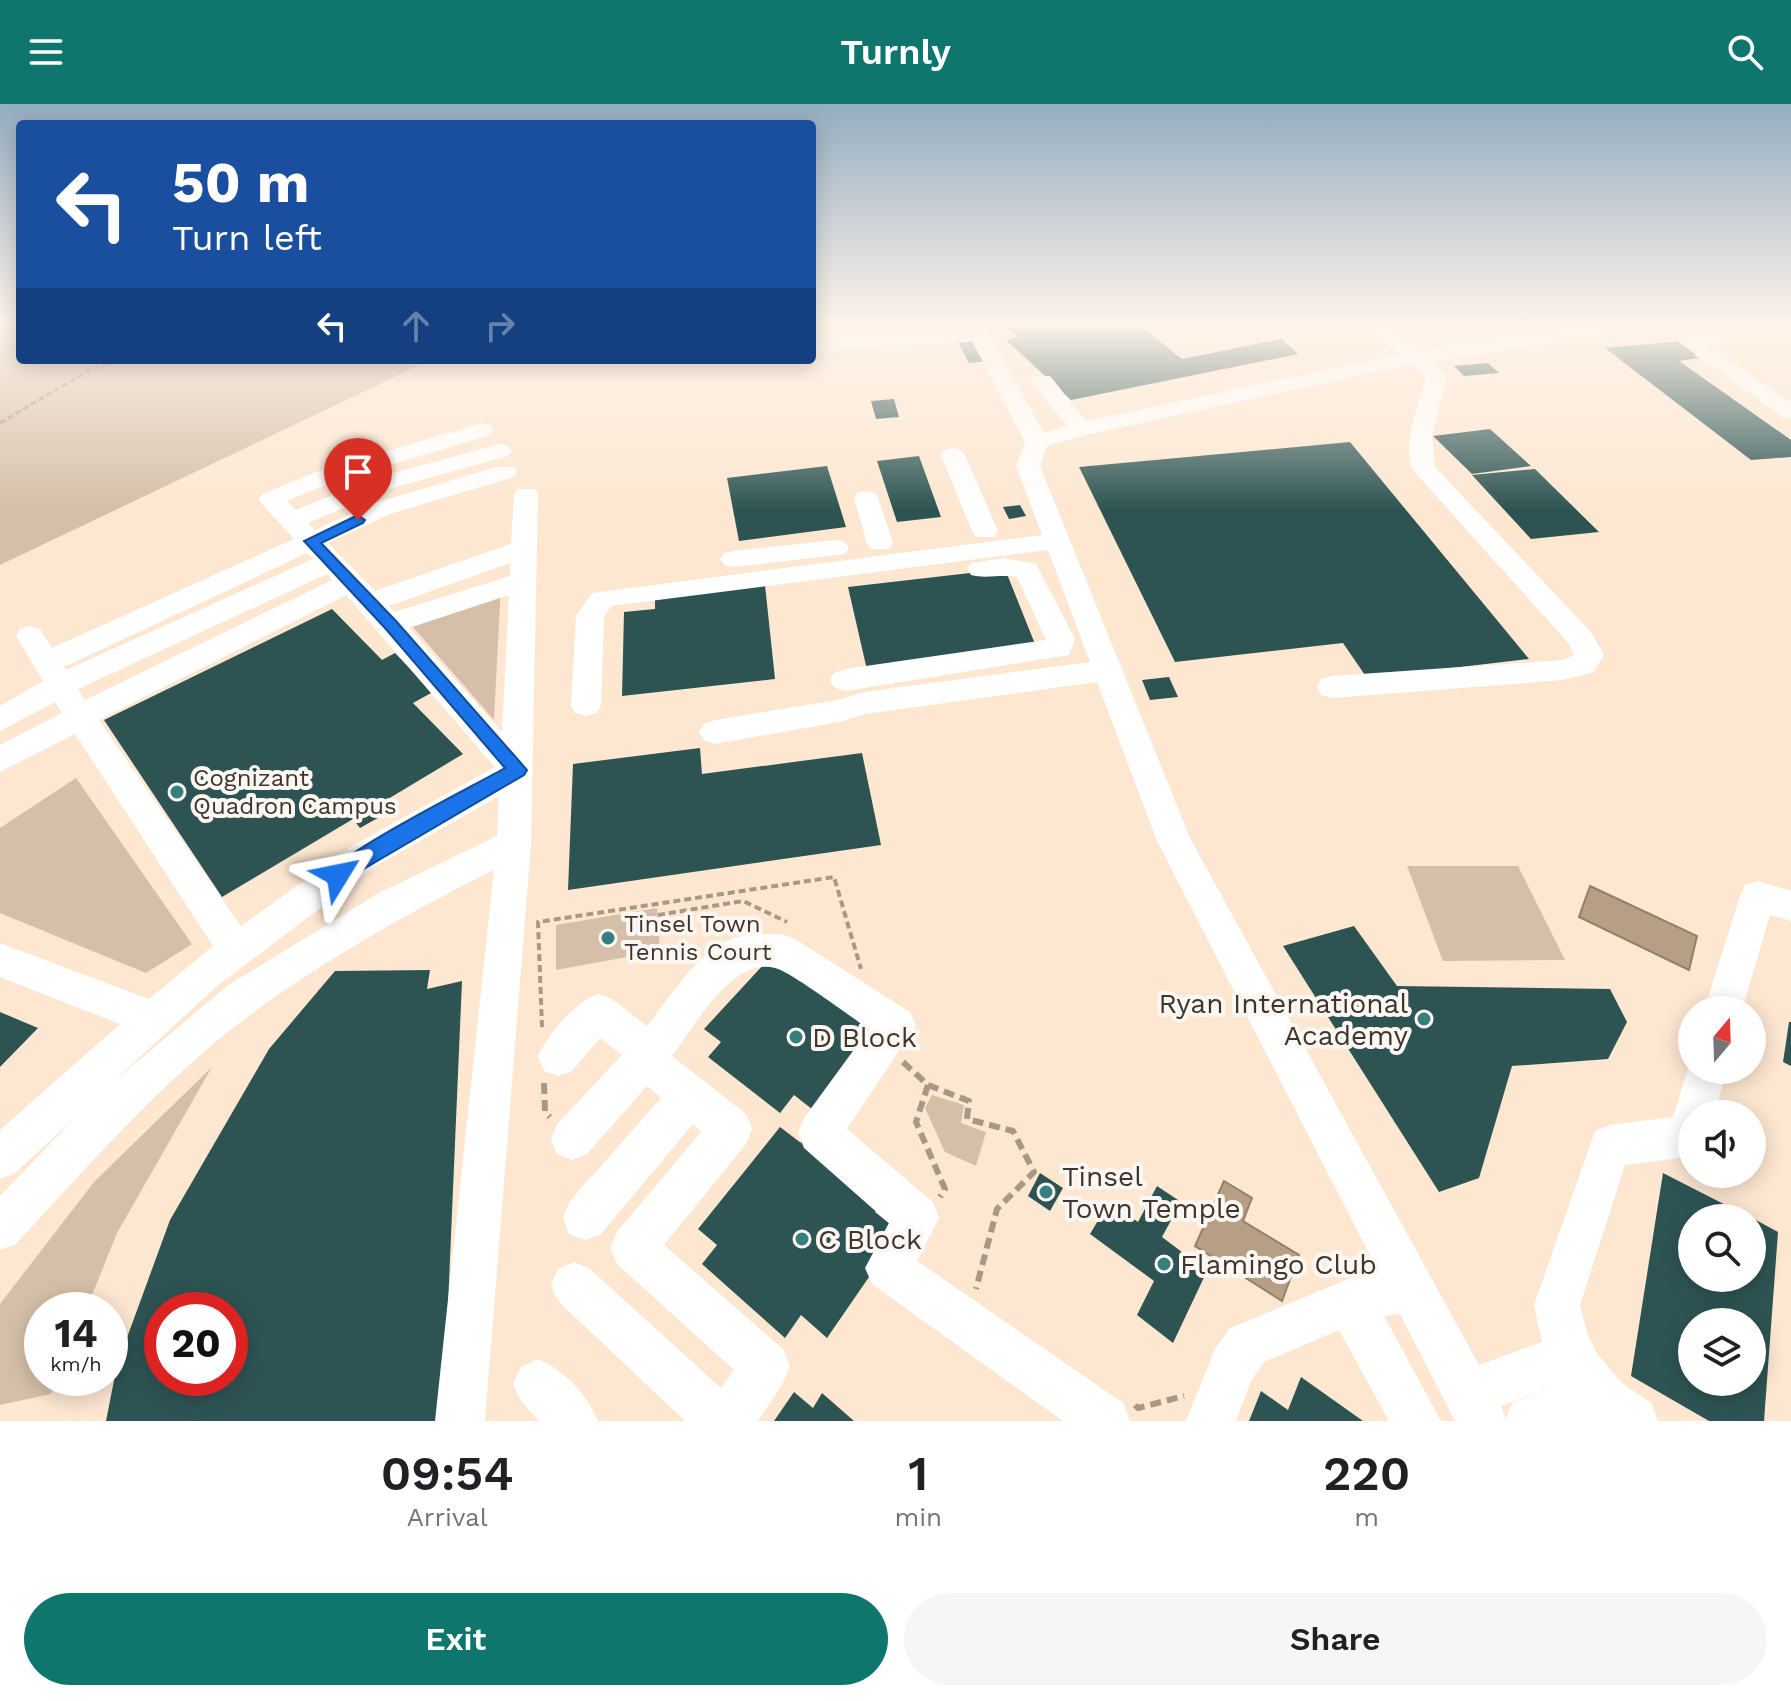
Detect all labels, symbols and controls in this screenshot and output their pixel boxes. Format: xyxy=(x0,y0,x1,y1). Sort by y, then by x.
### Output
icon: menu xyxy=(24,30,68,74)
icon: search xyxy=(1723,30,1767,74)
text: Turnly xyxy=(840,31,951,73)
text: 50 m xyxy=(172,150,309,216)
icon: left xyxy=(40,152,144,256)
text: Turn left xyxy=(172,217,322,259)
icon: left xyxy=(310,304,354,348)
icon: ahead xyxy=(394,304,438,348)
icon: right xyxy=(478,304,522,348)
pin xyxy=(324,438,392,520)
icon: arrive xyxy=(336,450,380,494)
place label: Cognizant Quadron Campus xyxy=(193,764,397,820)
marker: Cognizant Quadron Campus xyxy=(168,783,186,801)
position arrow xyxy=(296,833,380,917)
place label: Tinsel Town Tennis Court xyxy=(624,910,771,966)
marker: Tinsel Town Tennis Court xyxy=(599,929,617,947)
place label: Ryan International Academy xyxy=(1159,987,1409,1052)
north arrow xyxy=(1678,996,1766,1084)
map controls xyxy=(1678,996,1766,1396)
marker: Ryan International Academy xyxy=(1415,1010,1433,1028)
place label: D Block xyxy=(812,1021,917,1054)
marker: D Block xyxy=(787,1028,805,1046)
button: sound xyxy=(1678,1100,1766,1188)
place label: Tinsel Town Temple xyxy=(1062,1160,1241,1225)
marker: Tinsel Town Temple xyxy=(1037,1183,1055,1201)
button: search xyxy=(1678,1204,1766,1292)
place label: C Block xyxy=(818,1223,922,1256)
marker: C Block xyxy=(793,1230,811,1248)
place label: Flamingo Club xyxy=(1180,1248,1377,1281)
marker: Flamingo Club xyxy=(1155,1255,1173,1273)
speed limit sign: 20 xyxy=(144,1292,248,1396)
button: layers xyxy=(1678,1308,1766,1396)
text: 14 xyxy=(54,1310,98,1357)
text: km/h xyxy=(50,1352,102,1376)
text: 09:54 xyxy=(381,1445,514,1502)
text: 1 xyxy=(908,1445,928,1502)
text: 220 xyxy=(1323,1445,1410,1502)
text: Arrival xyxy=(407,1502,488,1532)
text: min xyxy=(894,1502,942,1532)
text: m xyxy=(1354,1502,1379,1532)
button: Exit xyxy=(24,1593,888,1685)
button: Share xyxy=(904,1593,1767,1685)

